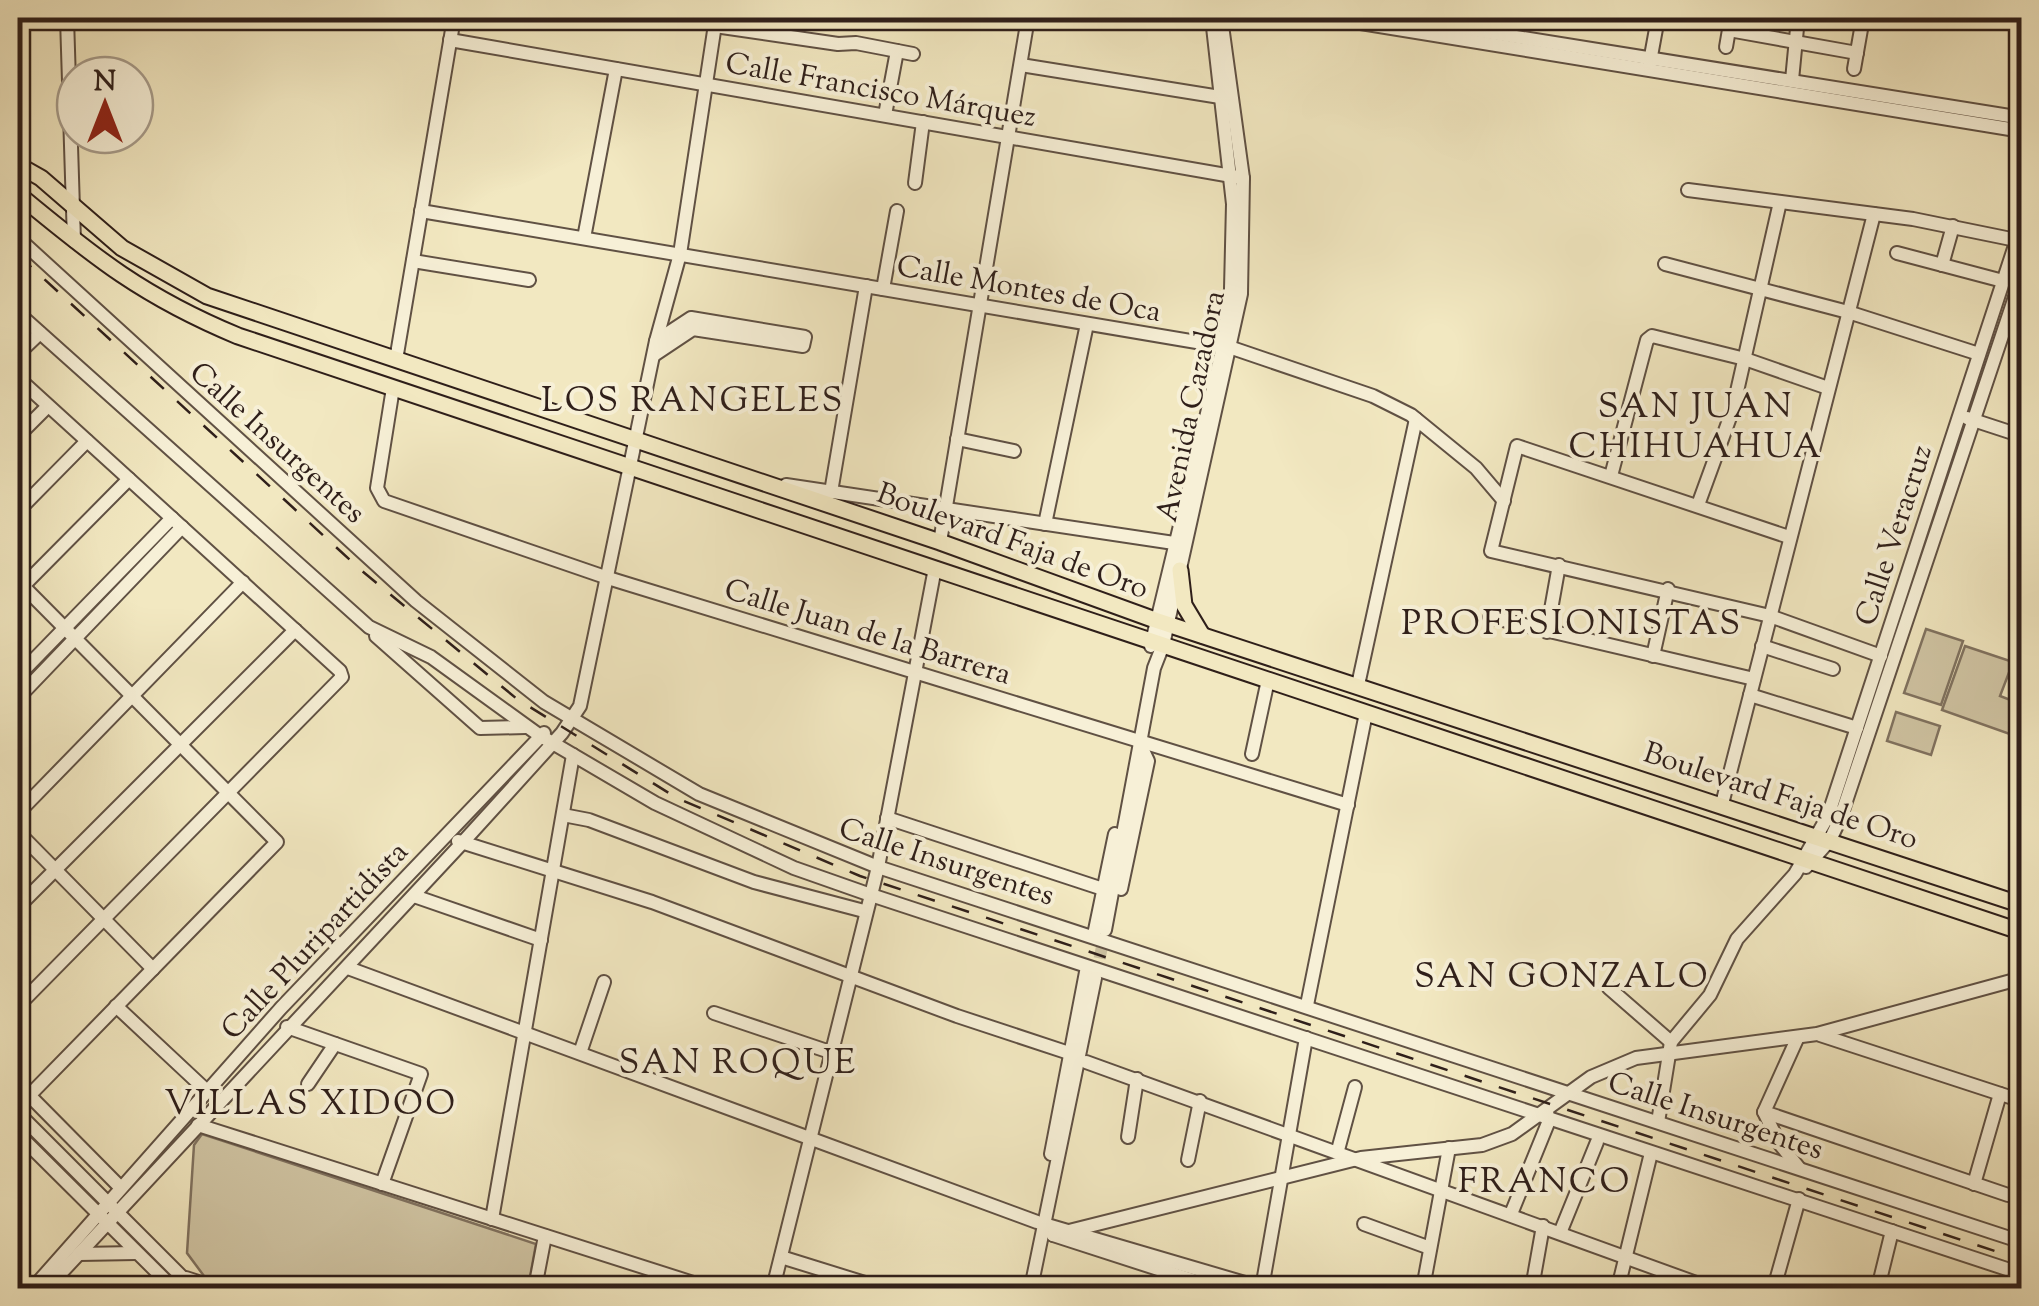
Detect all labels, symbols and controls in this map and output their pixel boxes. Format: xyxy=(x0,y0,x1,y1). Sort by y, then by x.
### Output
street label: Calle Francisco Márquez xyxy=(722,43,1039,140)
north arrow xyxy=(55,55,155,155)
text: N xyxy=(94,63,116,103)
street label: Calle Montes de Oca xyxy=(893,246,1164,335)
street label: Avenida Cazadora xyxy=(1147,287,1238,526)
street label: Calle Insurgentes xyxy=(179,353,374,535)
district label: LOS RANGELES xyxy=(541,377,845,428)
district label: SAN JUAN CHIHUAHUA xyxy=(1568,383,1824,474)
street label: Calle Veracruz xyxy=(1846,440,1945,632)
street label: Boulevard Faja de Oro xyxy=(870,473,1154,612)
street label: Calle Juan de la Barrera xyxy=(719,569,1016,698)
district label: PROFESIONISTAS xyxy=(1401,600,1743,651)
street label: Boulevard Faja de Oro xyxy=(1637,733,1923,862)
street label: Calle Insurgentes xyxy=(833,808,1060,918)
street label: Calle Pluripartidista xyxy=(212,833,419,1051)
district label: SAN GONZALO xyxy=(1414,953,1710,1004)
district label: SAN ROQUE xyxy=(618,1039,858,1090)
street label: Calle Insurgentes xyxy=(1602,1062,1829,1172)
district label: VILLAS XIDOO xyxy=(164,1080,458,1131)
district label: FRANCO xyxy=(1458,1158,1632,1209)

